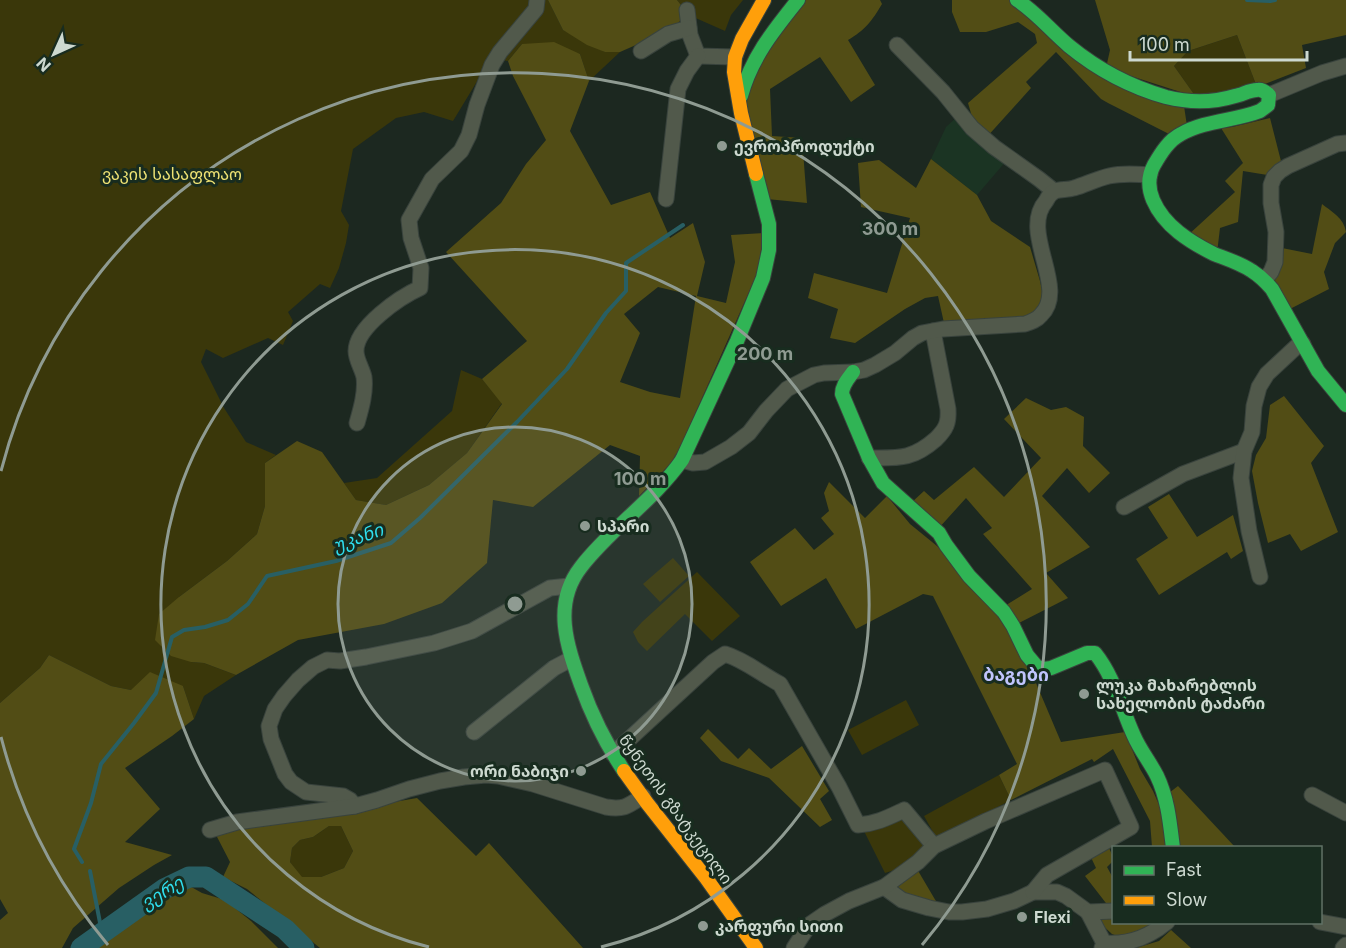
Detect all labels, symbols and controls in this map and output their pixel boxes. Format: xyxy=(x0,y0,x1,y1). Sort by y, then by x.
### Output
north arrow xyxy=(24,24,84,84)
scale bar xyxy=(1130,24,1307,62)
text: 100 m xyxy=(1139,34,1190,55)
text: N xyxy=(32,53,55,76)
place label: ევროპროდუქტი xyxy=(734,136,875,157)
marker: ევროპროდუქტი xyxy=(715,139,729,153)
park label: ვაკის სასაფლაო xyxy=(102,164,242,185)
text: 300 m xyxy=(862,218,918,239)
text: 200 m xyxy=(737,343,793,364)
text: 100 m xyxy=(614,468,666,489)
place label: სპარი xyxy=(597,516,650,536)
water label: უკანი xyxy=(330,519,387,557)
marker: სპარი xyxy=(578,519,592,533)
centre of rings xyxy=(505,594,525,614)
district label: ბაგები xyxy=(983,664,1049,685)
place label: ლუკა მახარებლის სახელობის ტაძარი xyxy=(1096,675,1265,714)
marker: ლუკა მახარებლის სახელობის ტაძარი xyxy=(1077,687,1091,701)
street label: წყნეთის გზატკეცილი xyxy=(614,730,737,888)
place label: ორი ნაბიჯი xyxy=(470,761,569,781)
marker: ორი ნაბიჯი xyxy=(574,764,588,778)
legend xyxy=(1112,846,1322,924)
text: Fast xyxy=(1166,859,1202,880)
water label: ვერე xyxy=(137,872,188,914)
text: Slow xyxy=(1166,889,1207,910)
place label: Flexi xyxy=(1034,907,1071,927)
marker: Flexi xyxy=(1015,910,1029,924)
place label: კარფური სითი xyxy=(715,916,843,936)
marker: კარფური სითი xyxy=(696,919,710,933)

